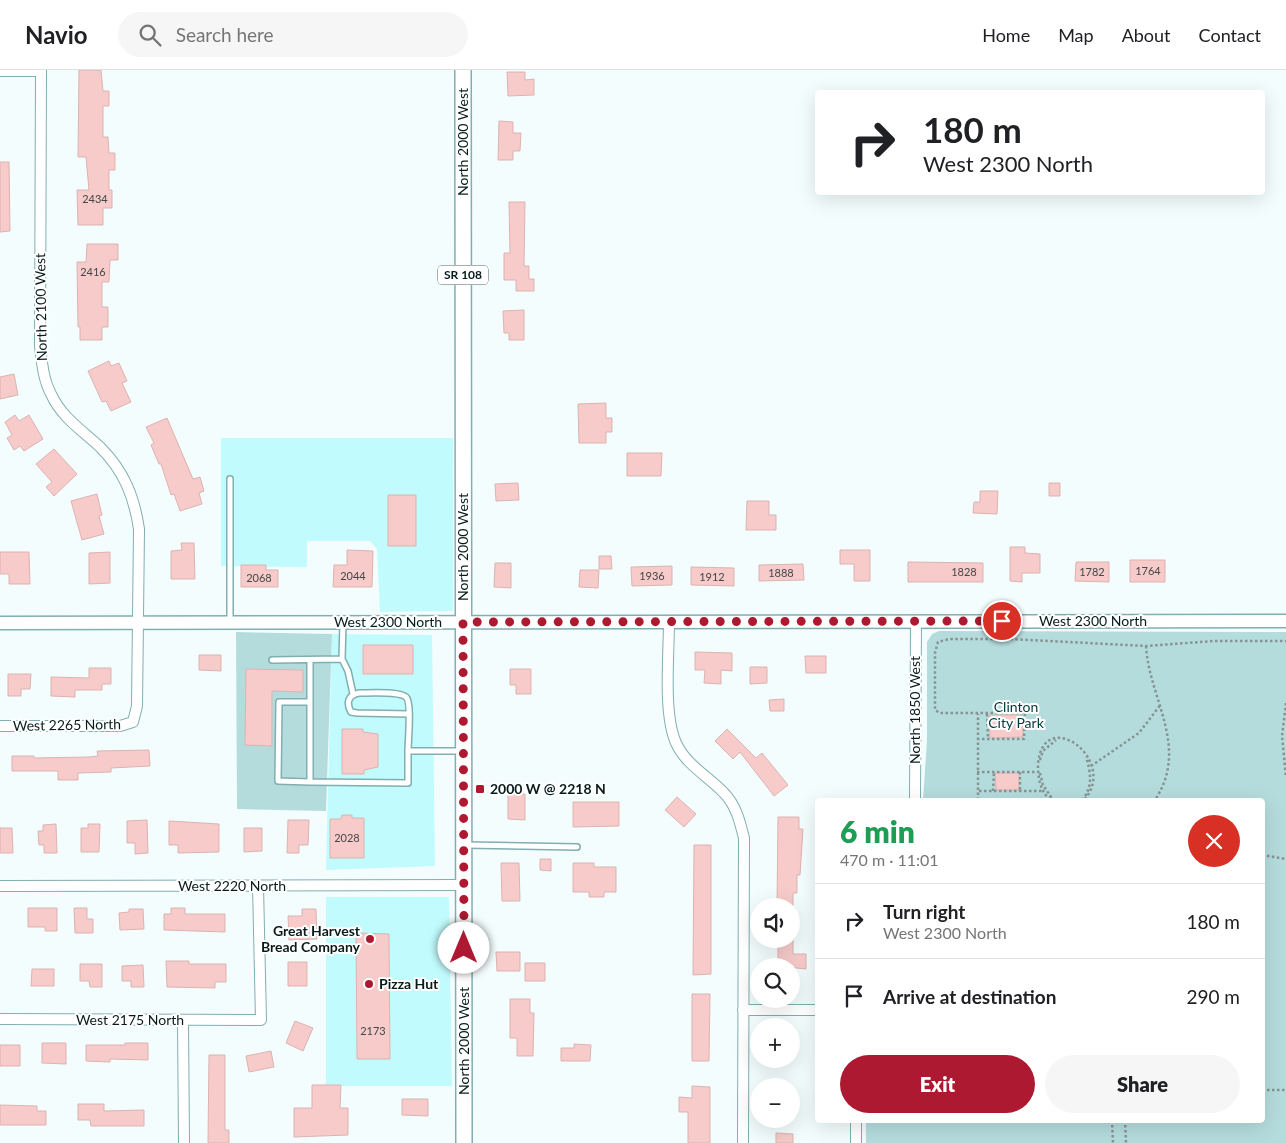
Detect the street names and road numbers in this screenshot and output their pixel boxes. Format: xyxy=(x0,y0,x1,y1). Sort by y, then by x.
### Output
street label: North 2000 West xyxy=(454,88,471,196)
street label: North 2100 West xyxy=(31,253,50,361)
road number: SR 108 xyxy=(438,266,488,284)
street label: North 2000 West xyxy=(454,493,471,601)
street label: West 2300 North xyxy=(1039,612,1147,629)
street label: West 2300 North xyxy=(334,613,442,630)
street label: North 1850 West xyxy=(906,656,923,764)
street label: West 2265 North xyxy=(13,715,121,734)
street label: West 2220 North xyxy=(178,877,286,894)
street label: North 2000 West xyxy=(455,987,472,1095)
street label: West 2175 North xyxy=(76,1011,184,1028)

